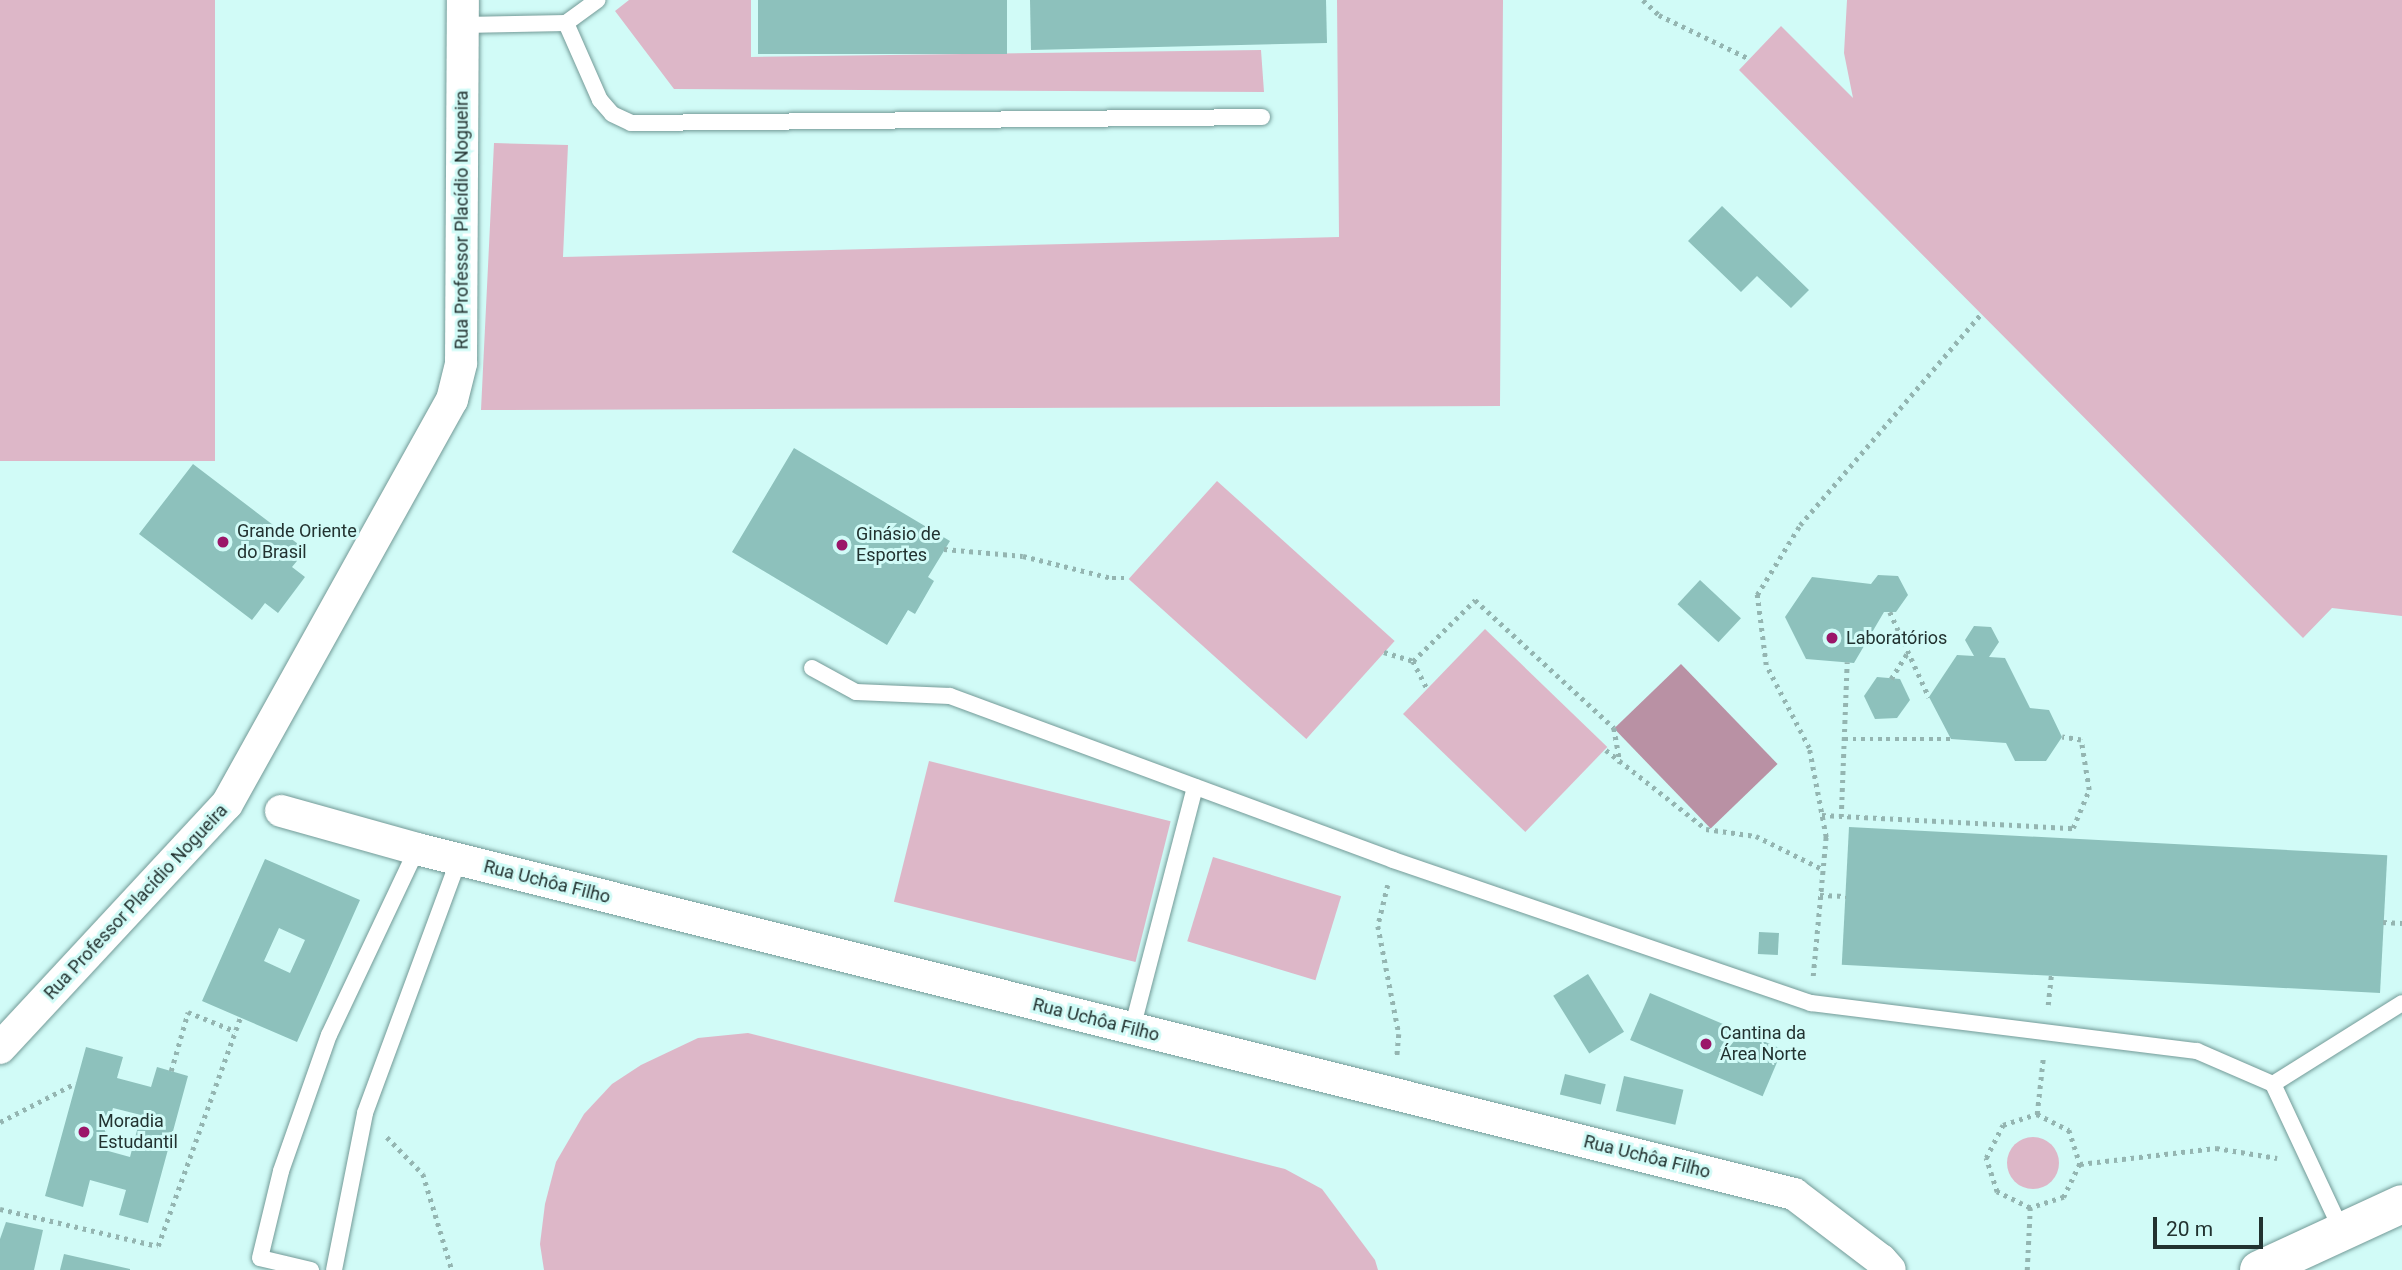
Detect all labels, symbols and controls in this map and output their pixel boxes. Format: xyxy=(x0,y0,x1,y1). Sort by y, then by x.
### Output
street label: Rua Professor Placídio Nogueira xyxy=(451,90,473,350)
place label: Grande Oriente do Brasil xyxy=(237,521,357,564)
place label: Ginásio de Esportes xyxy=(856,524,940,566)
marker: Grande Oriente do Brasil xyxy=(215,534,231,550)
marker: Ginásio de Esportes xyxy=(834,537,850,553)
place label: Laboratórios xyxy=(1846,627,1947,649)
marker: Laboratórios xyxy=(1824,630,1840,646)
street label: Rua Professor Placídio Nogueira xyxy=(40,800,232,1004)
street label: Rua Uchôa Filho xyxy=(481,856,613,908)
street label: Rua Uchôa Filho xyxy=(1030,994,1162,1046)
place label: Cantina da Área Norte xyxy=(1720,1023,1807,1066)
marker: Cantina da Área Norte xyxy=(1698,1036,1714,1052)
place label: Moradia Estudantil xyxy=(98,1111,178,1154)
marker: Moradia Estudantil xyxy=(76,1124,92,1140)
street label: Rua Uchôa Filho xyxy=(1581,1131,1713,1183)
scale bar xyxy=(2157,1204,2267,1248)
text: 20 m xyxy=(2166,1217,2213,1241)

